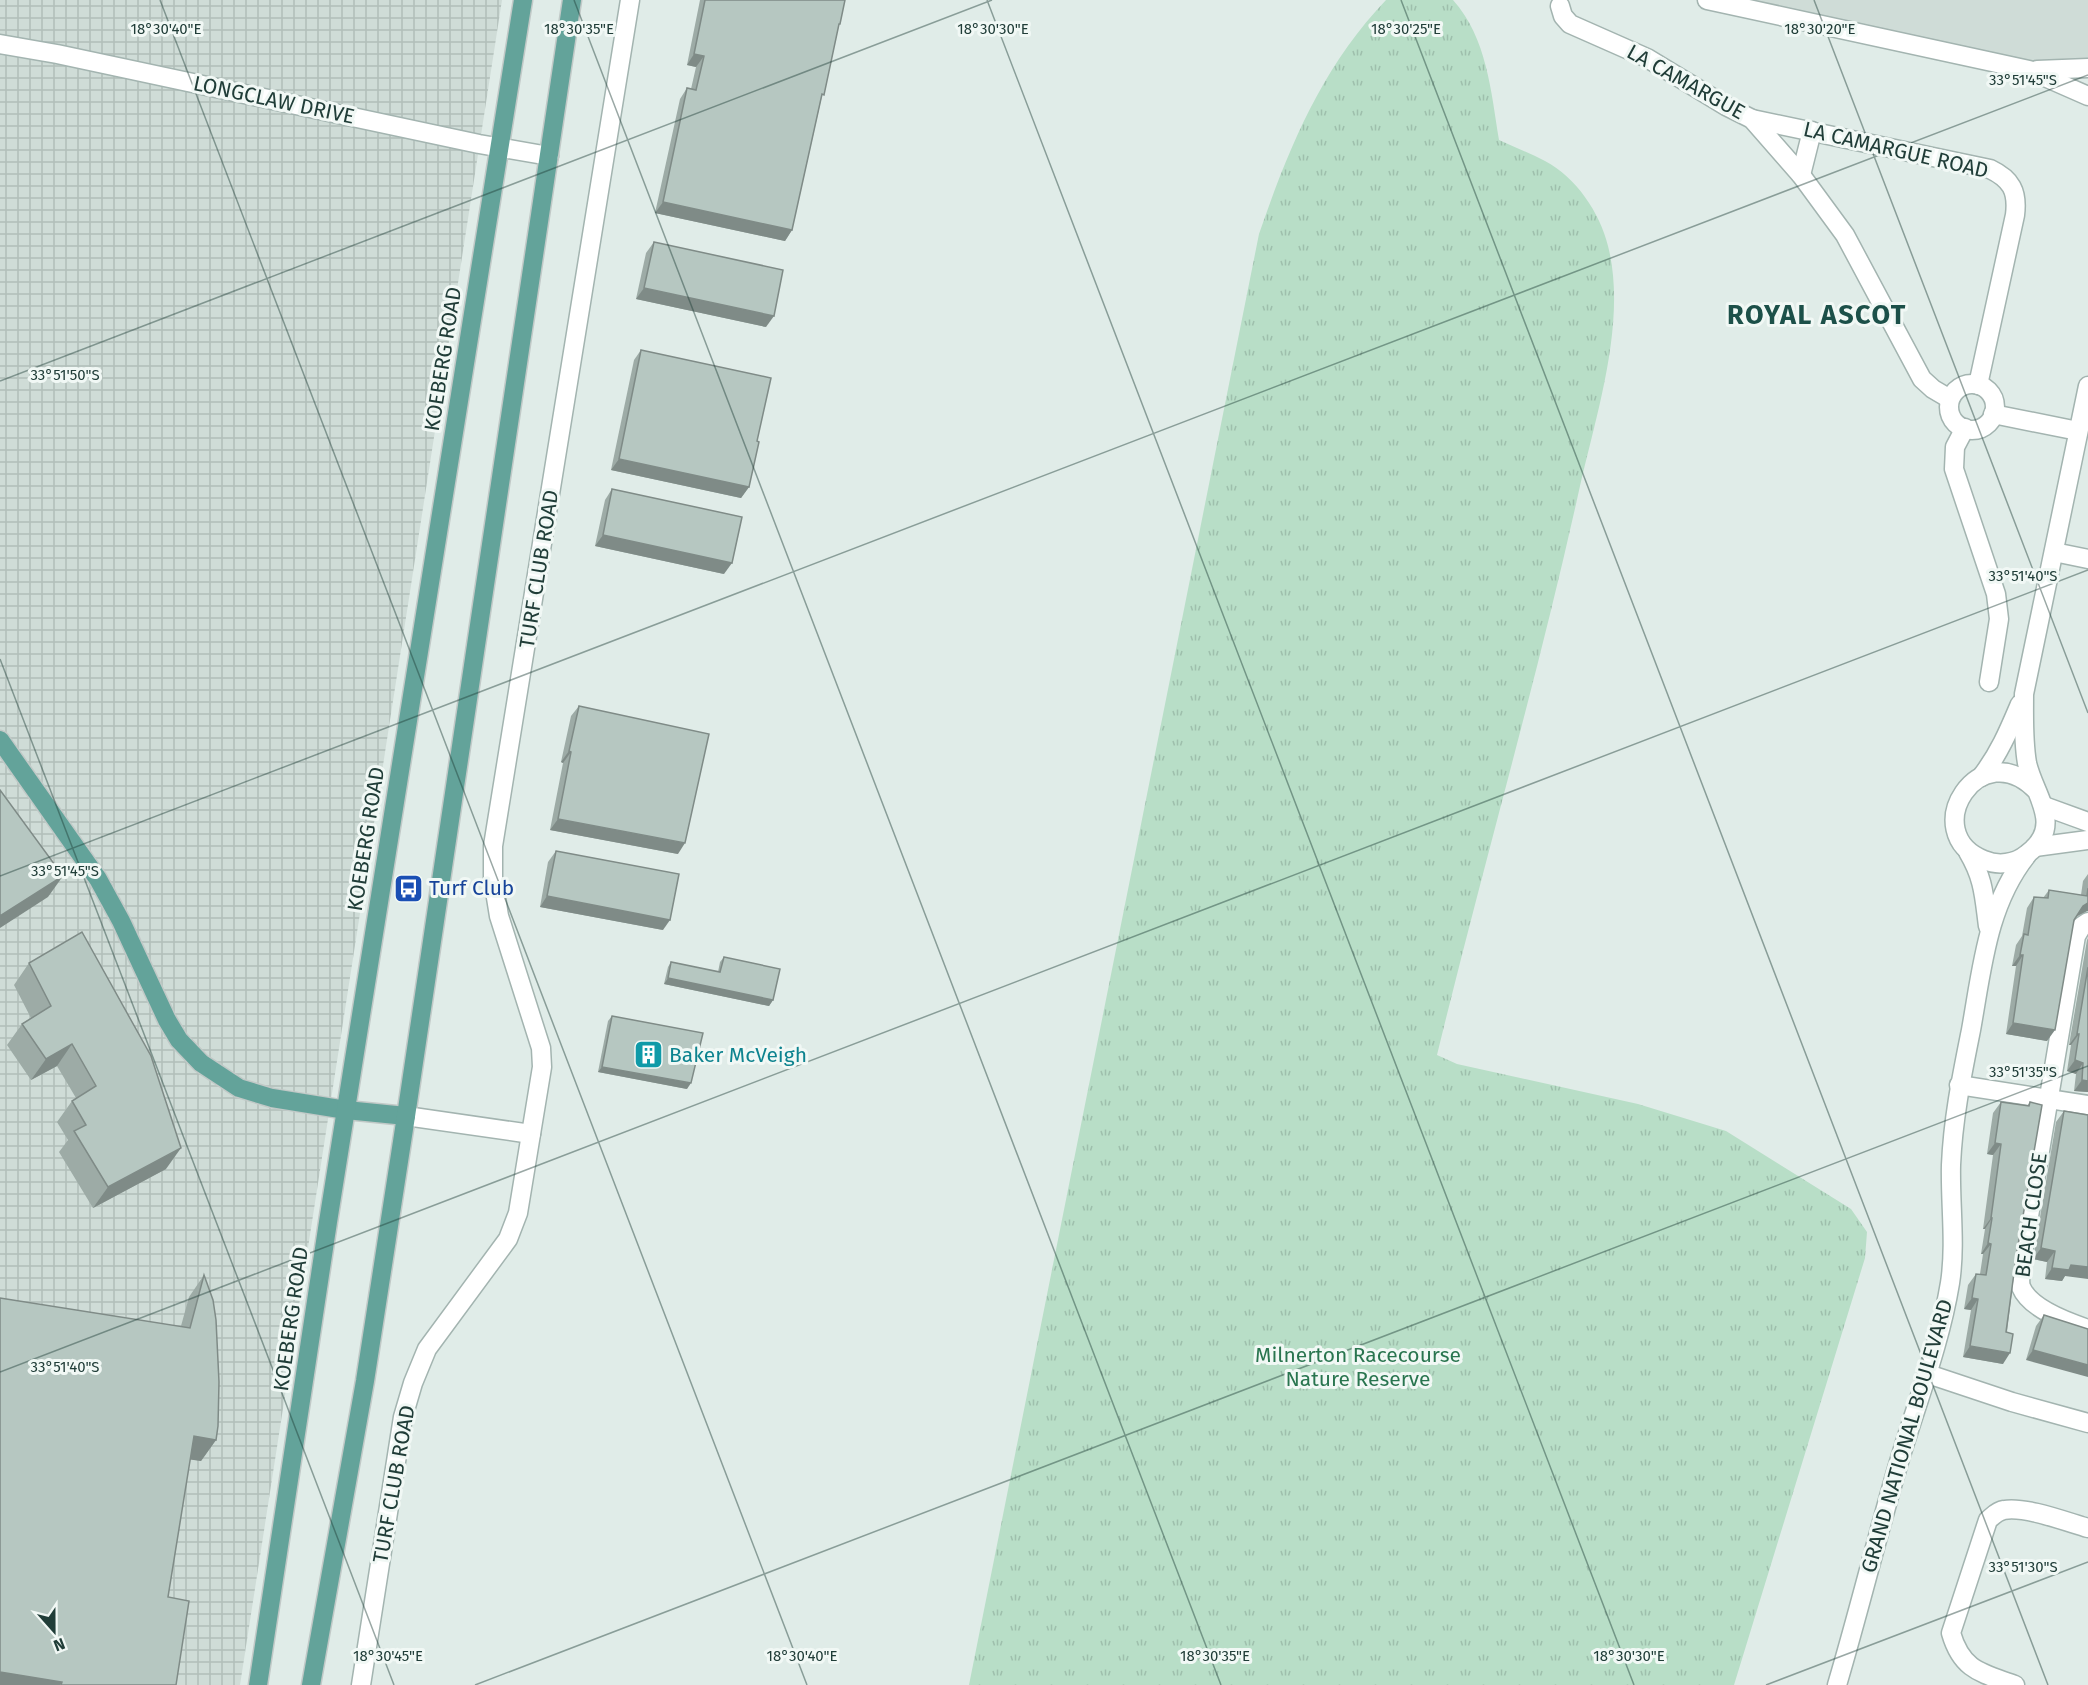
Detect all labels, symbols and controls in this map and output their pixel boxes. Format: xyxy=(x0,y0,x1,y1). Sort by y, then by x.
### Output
text: 18°30'40"E xyxy=(130,20,202,38)
text: 18°30'35"E xyxy=(544,20,614,38)
text: 18°30'30"E xyxy=(957,20,1029,38)
text: 18°30'25"E xyxy=(1371,20,1441,38)
text: 18°30'20"E xyxy=(1784,20,1856,38)
street label: LA CAMARGUE xyxy=(1622,39,1750,125)
street label: LONGCLAW DRIVE xyxy=(191,70,357,130)
text: 33°51'45"S xyxy=(1989,71,2057,89)
street label: LA CAMARGUE ROAD xyxy=(1801,116,1991,184)
street label: KOEBERG ROAD xyxy=(419,285,467,433)
district label: ROYAL ASCOT xyxy=(1727,299,1907,331)
text: 33°51'50"S xyxy=(30,366,100,384)
street label: TURF CLUB ROAD xyxy=(514,488,564,650)
text: 33°51'40"S xyxy=(1988,567,2058,585)
street label: KOEBERG ROAD xyxy=(342,765,390,913)
text: 33°51'45"S xyxy=(31,862,99,880)
bus stop icon: Turf Club xyxy=(392,872,424,904)
place label: Turf Club xyxy=(429,875,514,901)
building icon: Baker McVeigh xyxy=(632,1039,664,1071)
place label: Baker McVeigh xyxy=(669,1042,807,1068)
text: 33°51'35"S xyxy=(1989,1063,2057,1081)
street label: BEACH CLOSE xyxy=(2009,1151,2053,1279)
street label: KOEBERG ROAD xyxy=(268,1245,314,1393)
street label: GRAND NATIONAL BOULEVARD xyxy=(1855,1296,1959,1576)
park label: Milnerton Racecourse Nature Reserve xyxy=(1255,1342,1461,1392)
text: 33°51'40"S xyxy=(30,1358,100,1376)
street label: TURF CLUB ROAD xyxy=(367,1403,421,1565)
text: 33°51'30"S xyxy=(1988,1558,2058,1576)
north arrow xyxy=(24,1601,84,1661)
text: N xyxy=(51,1634,68,1655)
text: 18°30'45"E xyxy=(353,1647,423,1665)
text: 18°30'40"E xyxy=(766,1647,838,1665)
text: 18°30'35"E xyxy=(1180,1647,1250,1665)
text: 18°30'30"E xyxy=(1593,1647,1665,1665)

